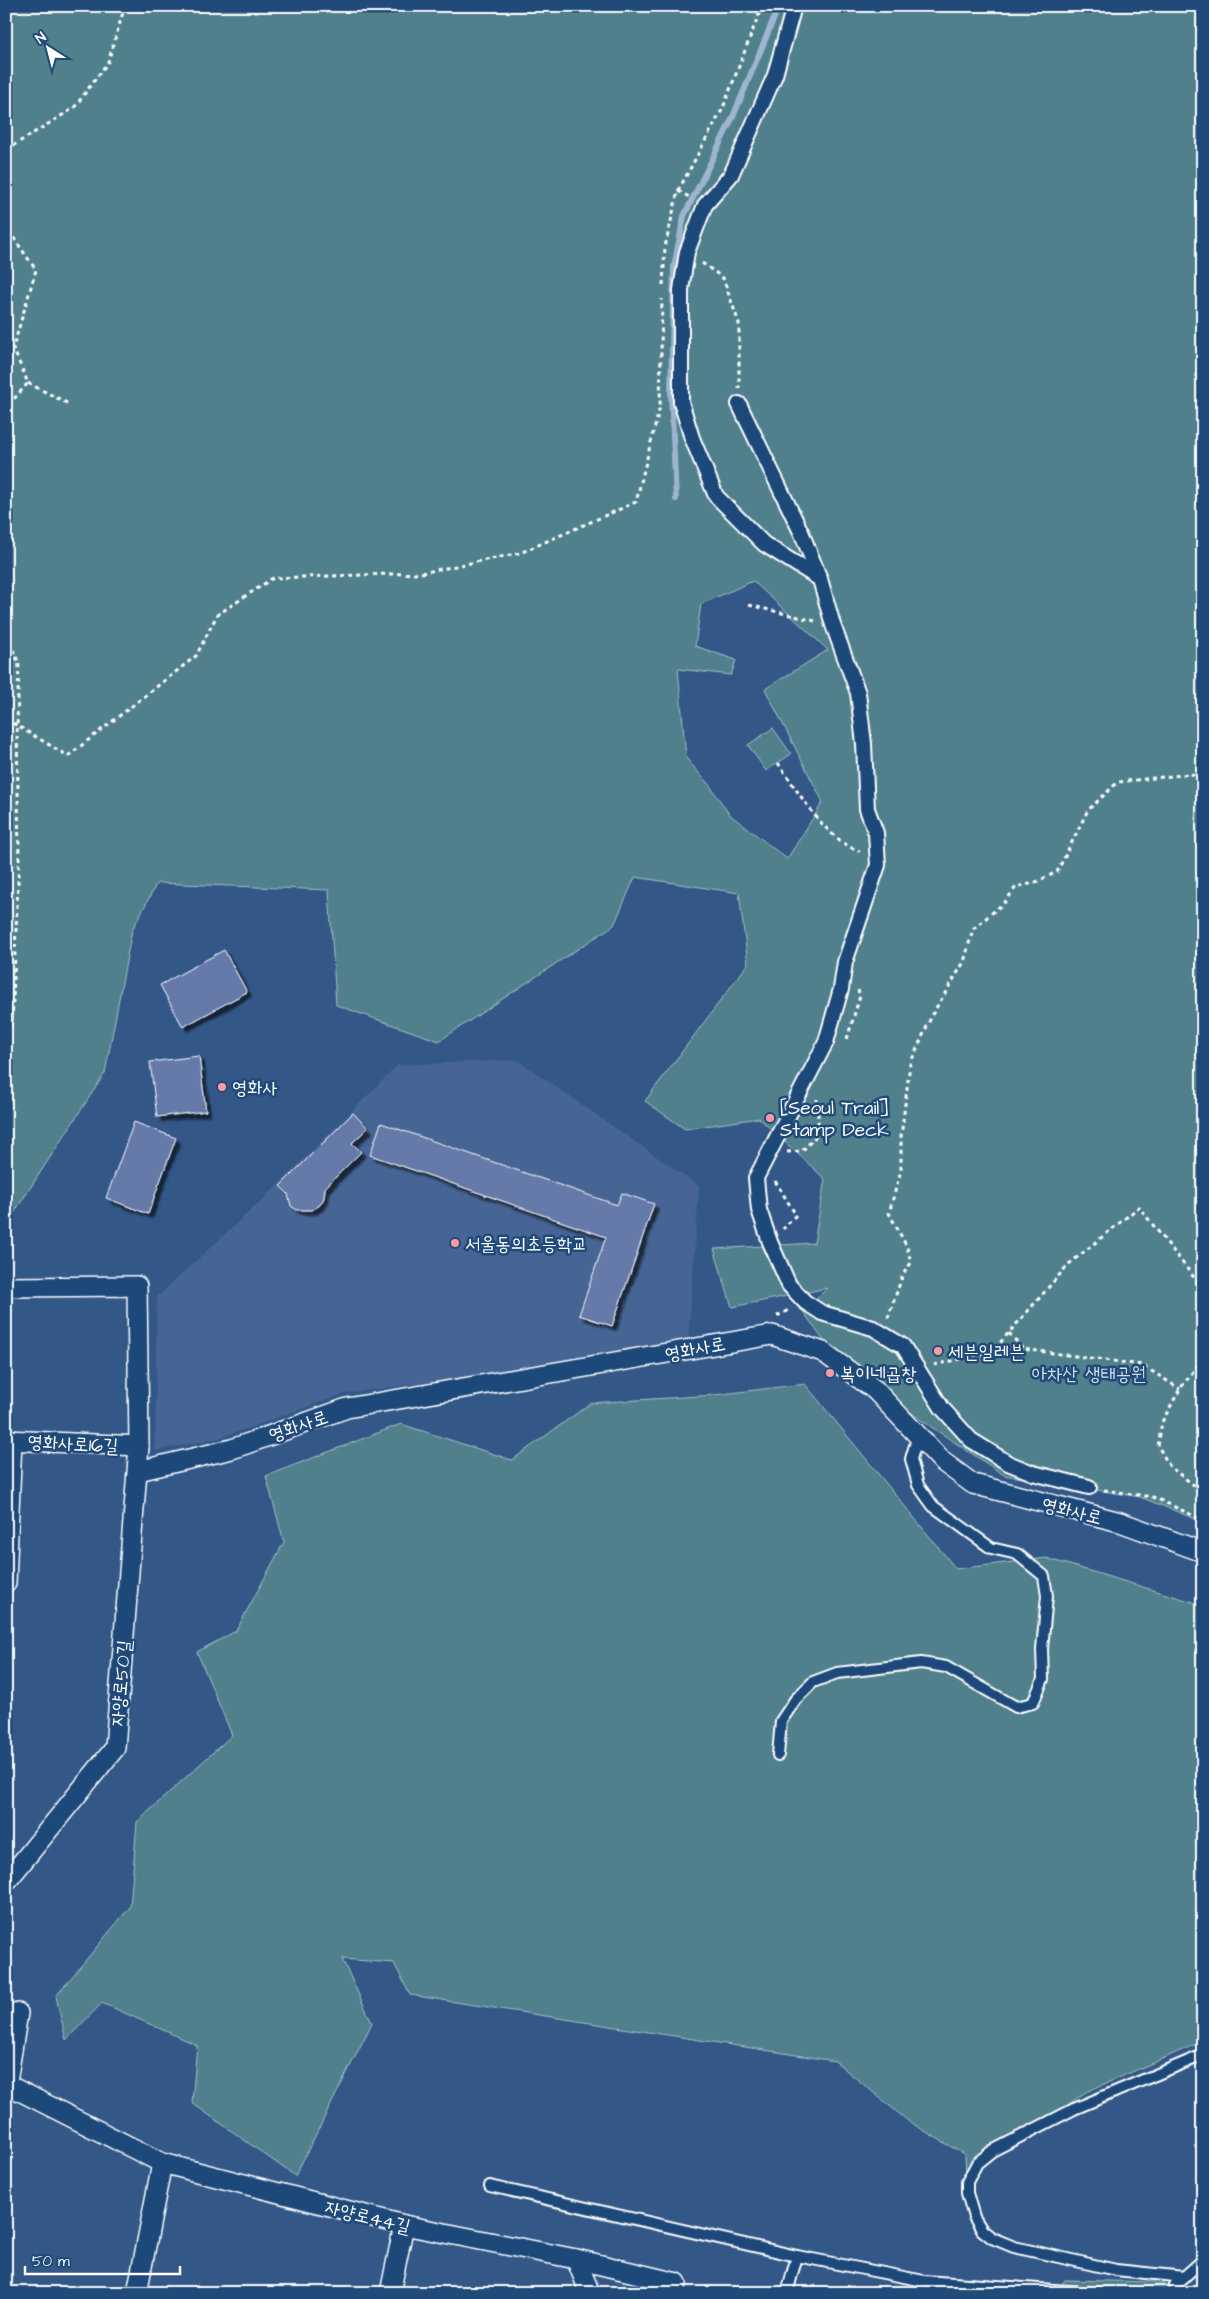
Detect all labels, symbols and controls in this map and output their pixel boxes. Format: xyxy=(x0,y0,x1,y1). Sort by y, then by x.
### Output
north arrow xyxy=(22,22,72,72)
text: N xyxy=(32,27,51,49)
place label: 영화사 xyxy=(232,1075,278,1102)
marker: 영화사 xyxy=(216,1081,228,1093)
place label: [Seoul Trail] Stamp Deck xyxy=(780,1095,890,1144)
marker: [Seoul Trail] Stamp Deck xyxy=(764,1112,776,1124)
place label: 서울동의초등학교 xyxy=(465,1231,587,1258)
marker: 서울동의초등학교 xyxy=(449,1237,461,1249)
street label: 영화사로 xyxy=(663,1330,728,1369)
place label: 세븐일레븐 xyxy=(948,1339,1024,1366)
marker: 세븐일레븐 xyxy=(932,1345,944,1357)
place label: 복이네곱창 xyxy=(840,1361,916,1388)
park label: 아차산 생태공원 xyxy=(1032,1361,1146,1388)
marker: 복이네곱창 xyxy=(824,1367,836,1379)
street label: 영화사로 xyxy=(265,1404,332,1449)
street label: 영화사로16길 xyxy=(27,1429,119,1460)
street label: 영화사로 xyxy=(1039,1491,1105,1532)
street label: 자양로50길 xyxy=(104,1639,139,1727)
street label: 자양로44길 xyxy=(322,2194,413,2241)
scale bar xyxy=(25,2244,180,2276)
text: 50 m xyxy=(32,2251,70,2272)

